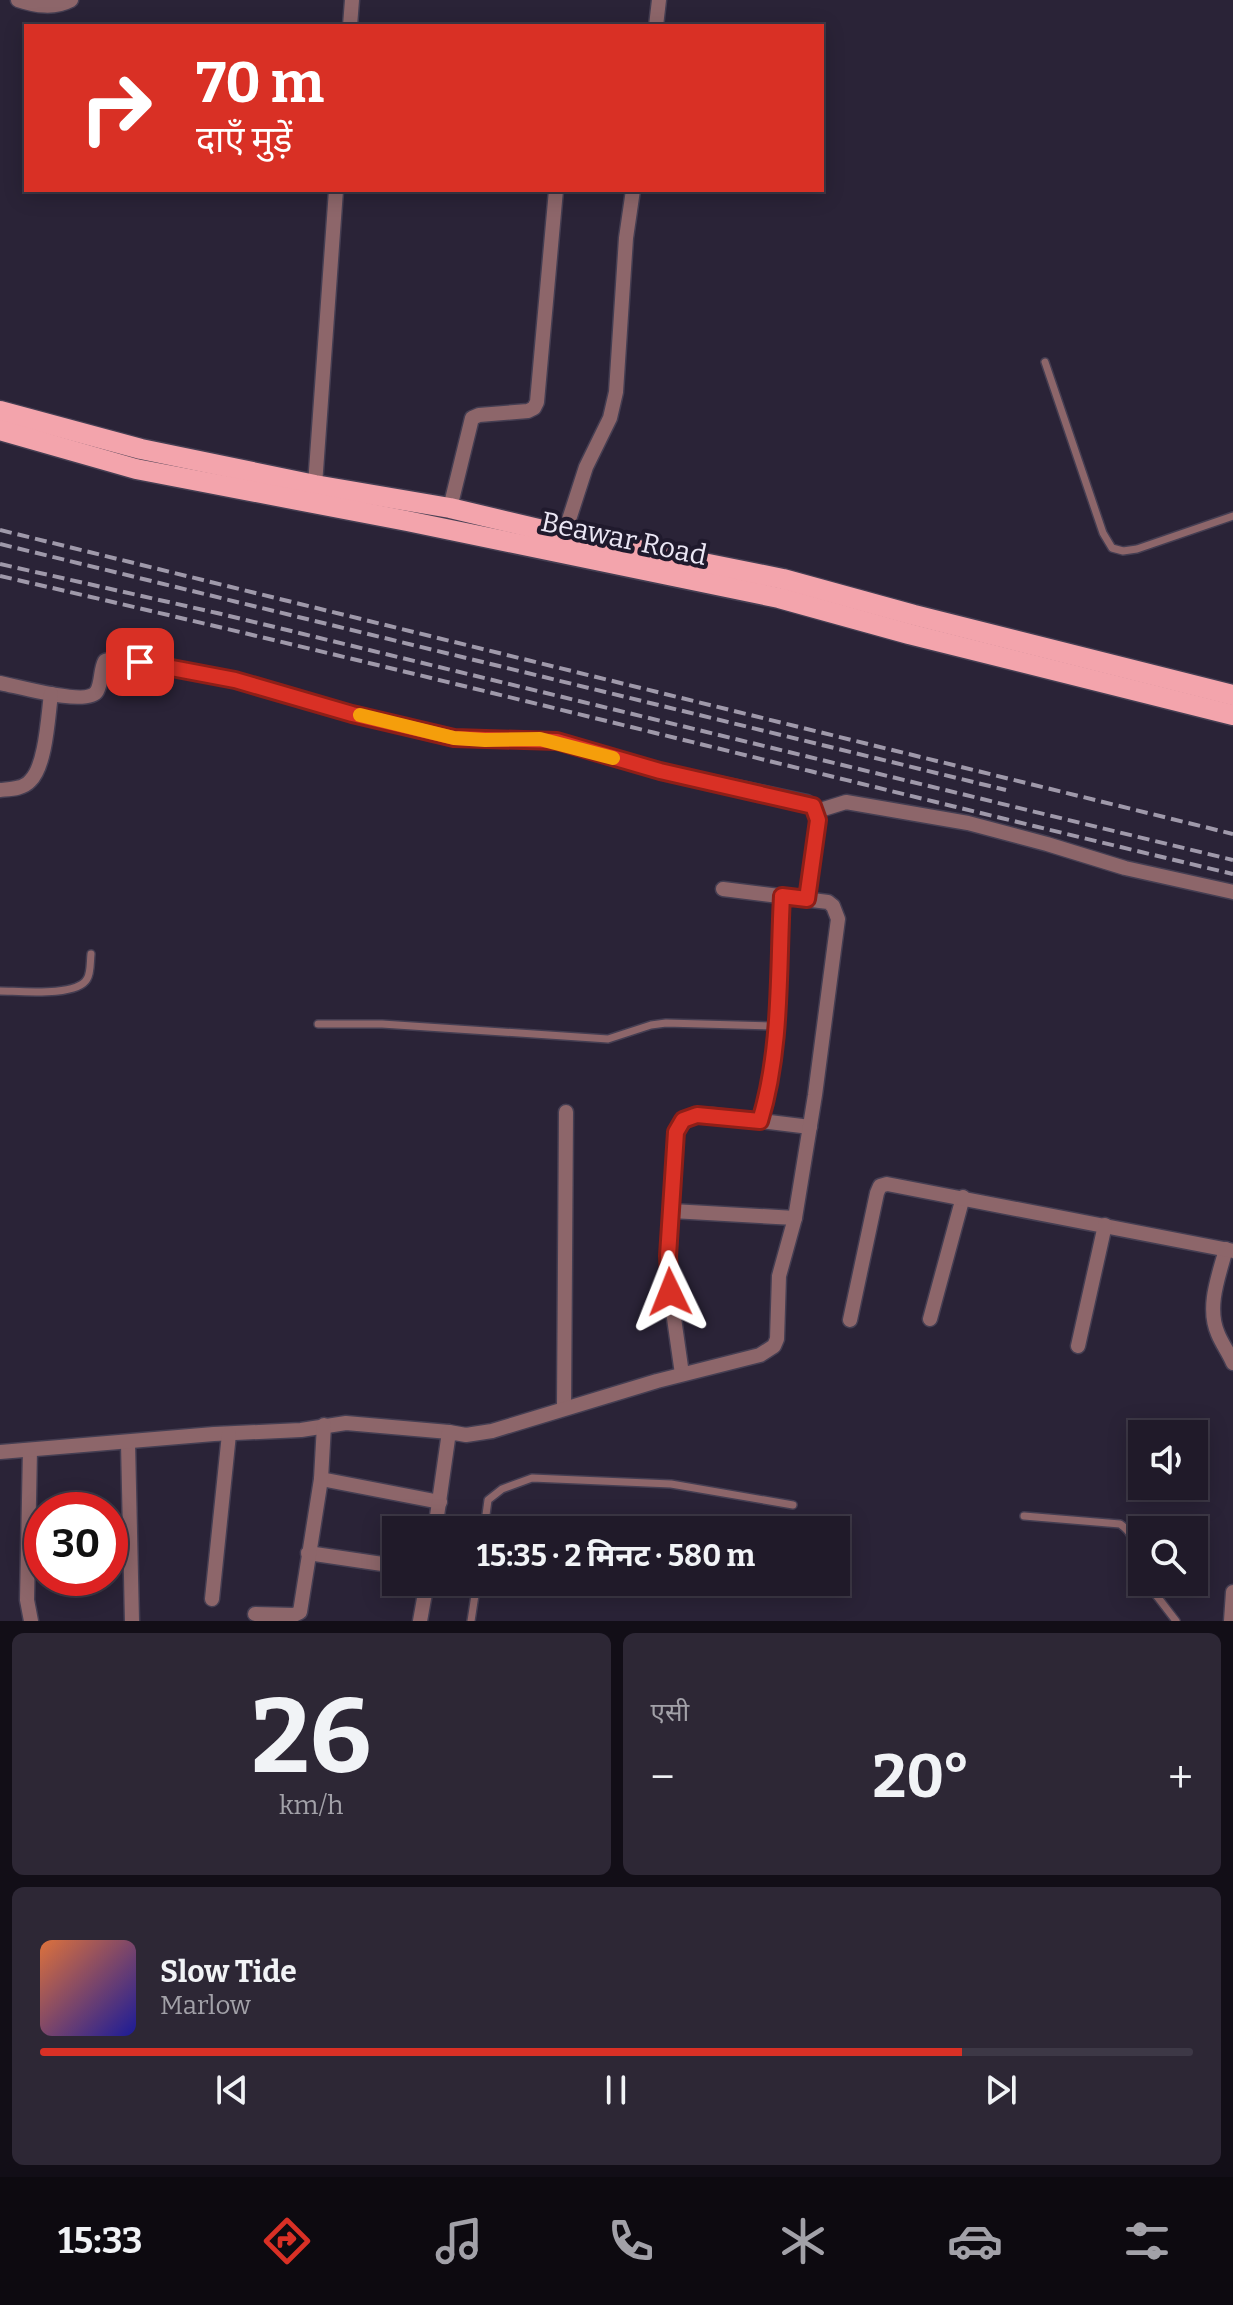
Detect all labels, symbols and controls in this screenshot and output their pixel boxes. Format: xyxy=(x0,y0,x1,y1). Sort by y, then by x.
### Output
text: 70 m xyxy=(196,50,324,117)
icon: right xyxy=(64,56,168,160)
text: दाएँ मुड़ें xyxy=(196,118,292,162)
street label: Beawar Road xyxy=(538,505,710,572)
pin xyxy=(106,628,174,696)
icon: arrive xyxy=(118,640,162,684)
position arrow xyxy=(628,1250,712,1334)
map controls xyxy=(1128,1420,1208,1596)
button: sound xyxy=(1128,1420,1208,1500)
speed limit sign: 30 xyxy=(24,1492,128,1596)
button: search xyxy=(1128,1516,1208,1596)
text: 15:35 · 2 मिनट · 580 m xyxy=(477,1538,755,1574)
text: 26 xyxy=(251,1675,371,1800)
text: एसी xyxy=(651,1697,689,1728)
text: 20° xyxy=(872,1741,970,1813)
text: − xyxy=(651,1751,675,1804)
text: + xyxy=(1168,1751,1193,1804)
text: km/h xyxy=(279,1790,343,1821)
text: Slow Tide xyxy=(160,1954,297,1990)
text: Marlow xyxy=(160,1990,251,2021)
icon: previous xyxy=(210,2068,254,2112)
icon: pause xyxy=(594,2068,638,2112)
icon: next xyxy=(979,2068,1023,2112)
icon: directions xyxy=(259,2213,315,2269)
icon: music xyxy=(431,2213,487,2269)
icon: phone xyxy=(603,2213,659,2269)
icon: climate xyxy=(775,2213,831,2269)
icon: car xyxy=(947,2213,1003,2269)
icon: filters xyxy=(1119,2213,1175,2269)
text: 15:33 xyxy=(58,2219,143,2263)

